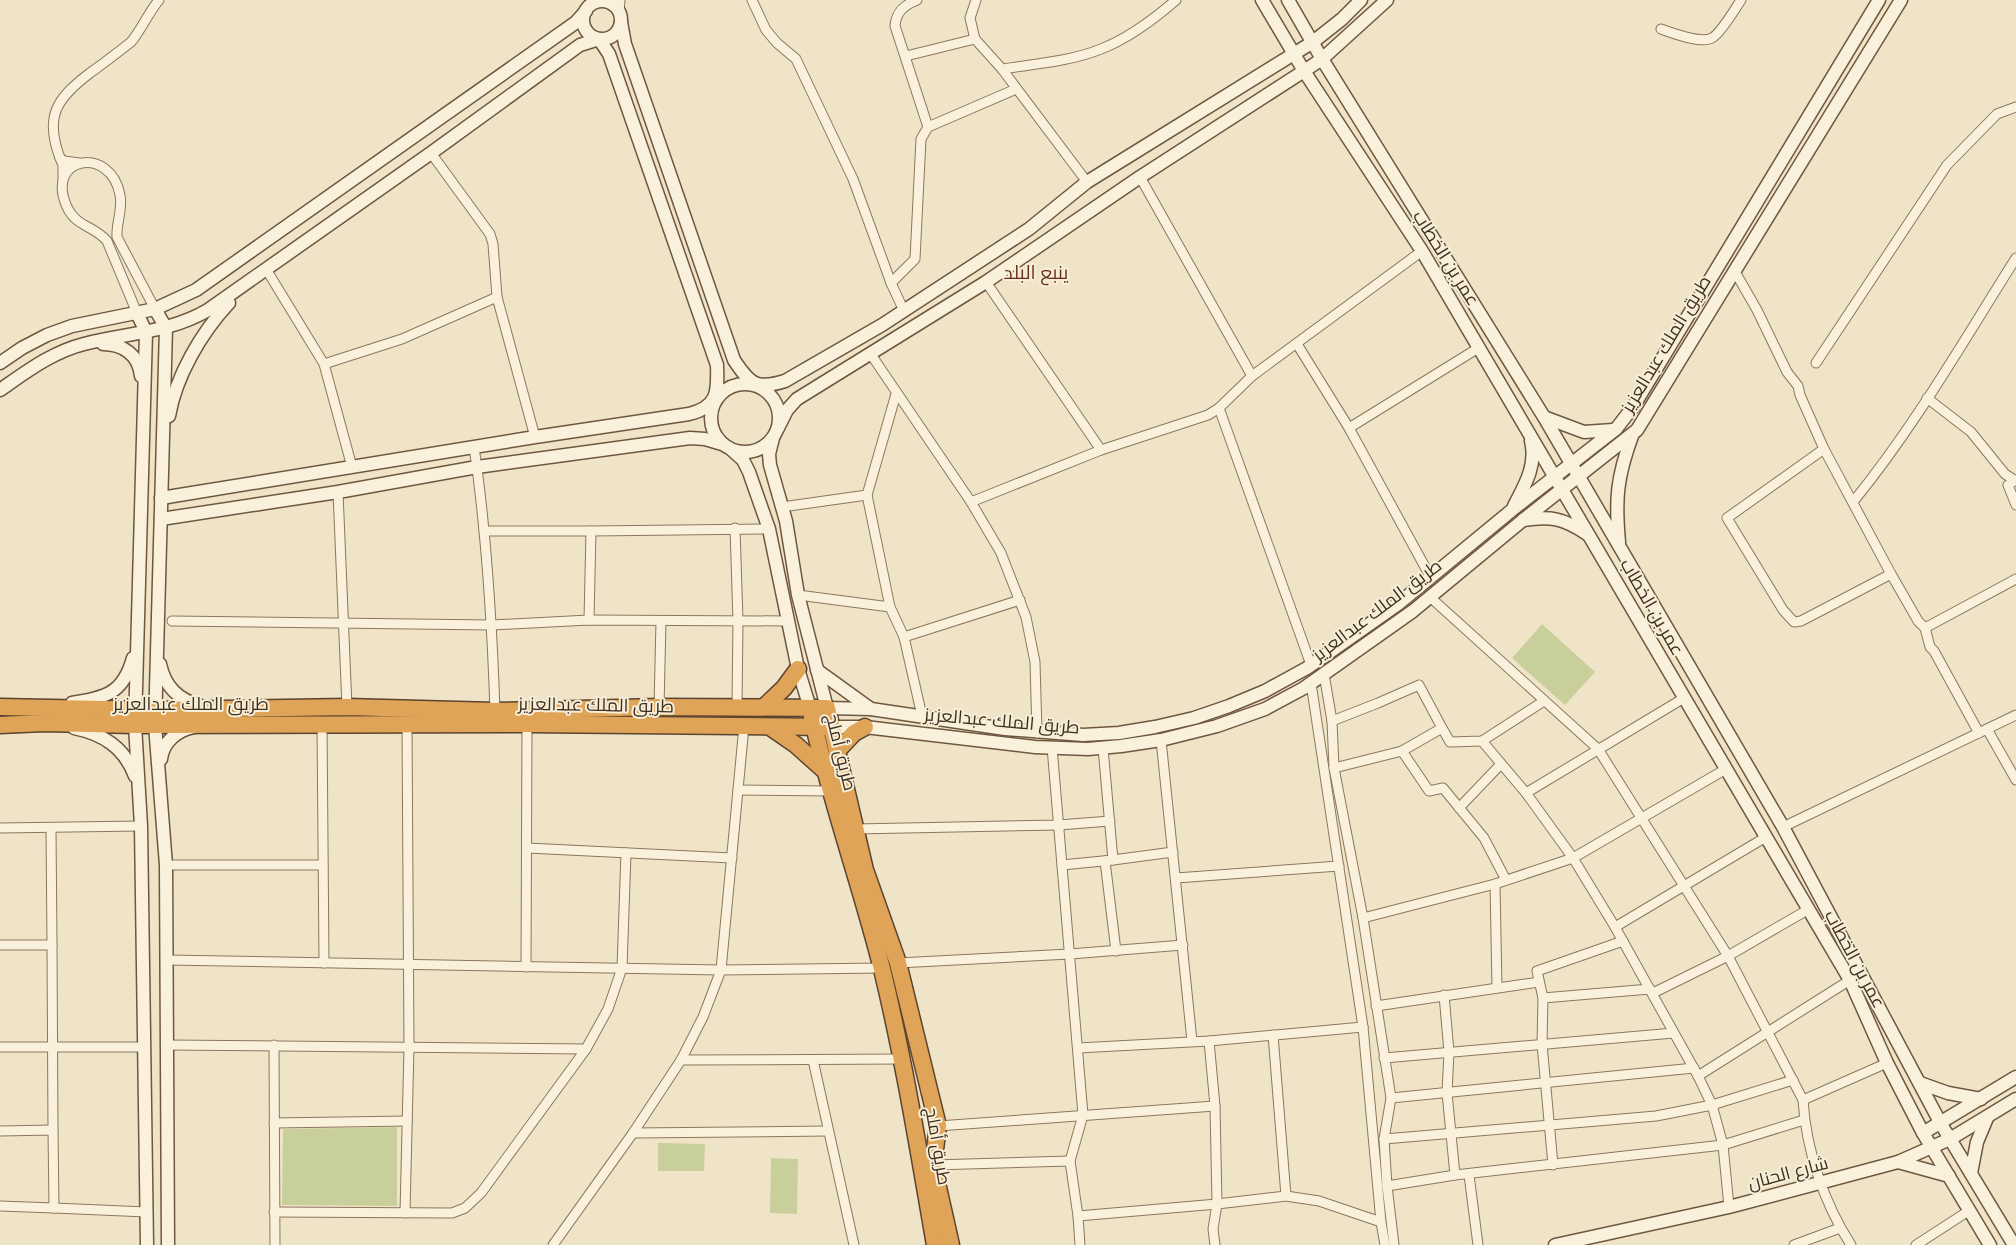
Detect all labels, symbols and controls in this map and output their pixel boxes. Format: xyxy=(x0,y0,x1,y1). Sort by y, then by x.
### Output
street label: عمر بن الخطاب xyxy=(1408,205,1486,310)
district label: ينبع البلد xyxy=(1004,259,1068,286)
street label: طريق الملك عبدالعزيز xyxy=(1614,270,1716,418)
street label: طريق الملك عبدالعزيز xyxy=(1306,553,1446,667)
street label: عمر بن الخطاب xyxy=(1615,554,1690,659)
street label: طريق الملك عبدالعزيز xyxy=(112,691,269,716)
street label: طريق الملك عبدالعزيز xyxy=(517,691,674,718)
street label: طريق الملك عبدالعزيز xyxy=(922,701,1081,740)
street label: طريق أملج xyxy=(820,711,863,793)
street label: عمر بن الخطاب xyxy=(1820,905,1892,1012)
street label: طريق أملج xyxy=(919,1105,958,1187)
street label: شارع الحنان xyxy=(1745,1150,1831,1195)

